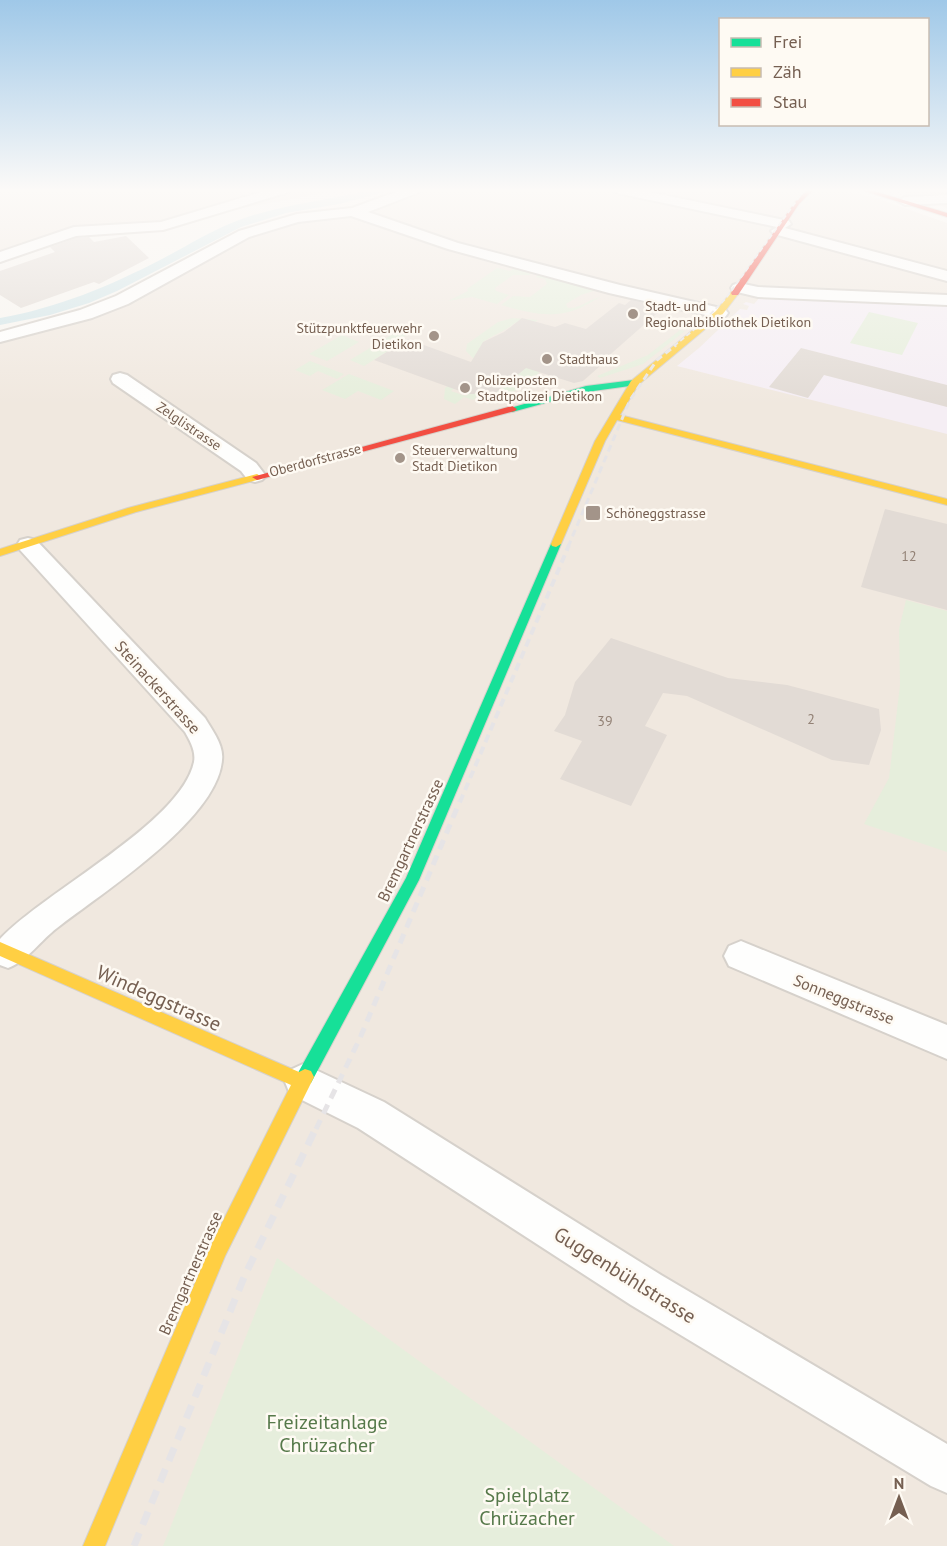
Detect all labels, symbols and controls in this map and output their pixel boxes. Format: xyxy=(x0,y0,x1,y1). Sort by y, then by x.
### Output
legend xyxy=(719,18,929,126)
text: Frei xyxy=(773,30,802,53)
text: Zäh xyxy=(773,60,802,83)
text: Stau xyxy=(773,90,807,113)
place label: Stadt- und Regionalbibliothek Dietikon xyxy=(645,297,811,331)
marker: Stadt- und Regionalbibliothek Dietikon xyxy=(626,307,640,321)
place label: Stützpunktfeuerwehr Dietikon xyxy=(297,319,422,353)
marker: Stützpunktfeuerwehr Dietikon xyxy=(427,329,441,343)
place label: Stadthaus xyxy=(559,350,619,368)
marker: Stadthaus xyxy=(540,352,554,366)
place label: Polizeiposten Stadtpolizei Dietikon xyxy=(477,371,602,405)
marker: Polizeiposten Stadtpolizei Dietikon xyxy=(458,381,472,395)
street label: Zelglistrasse xyxy=(153,398,225,454)
street label: Oberdorfstrasse xyxy=(267,439,363,481)
place label: Steuerverwaltung Stadt Dietikon xyxy=(412,441,518,475)
marker: Steuerverwaltung Stadt Dietikon xyxy=(393,451,407,465)
marker: Schöneggstrasse xyxy=(584,504,602,522)
place label: Schöneggstrasse xyxy=(606,504,706,522)
house number: 12 xyxy=(901,547,917,565)
street label: Steinackerstrasse xyxy=(111,636,205,738)
house number: 2 xyxy=(807,710,815,728)
house number: 39 xyxy=(597,712,613,730)
street label: Bremgartnerstrasse xyxy=(373,775,447,905)
street label: Windeggstrasse xyxy=(93,959,225,1037)
street label: Sonneggstrasse xyxy=(791,970,897,1028)
street label: Bremgartnerstrasse xyxy=(154,1208,226,1338)
street label: Guggenbühlstrasse xyxy=(549,1221,701,1329)
park label: Freizeitanlage Chrüzacher xyxy=(266,1409,388,1458)
north arrow xyxy=(869,1468,929,1528)
text: N xyxy=(894,1473,904,1493)
park label: Spielplatz Chrüzacher xyxy=(479,1482,575,1531)

